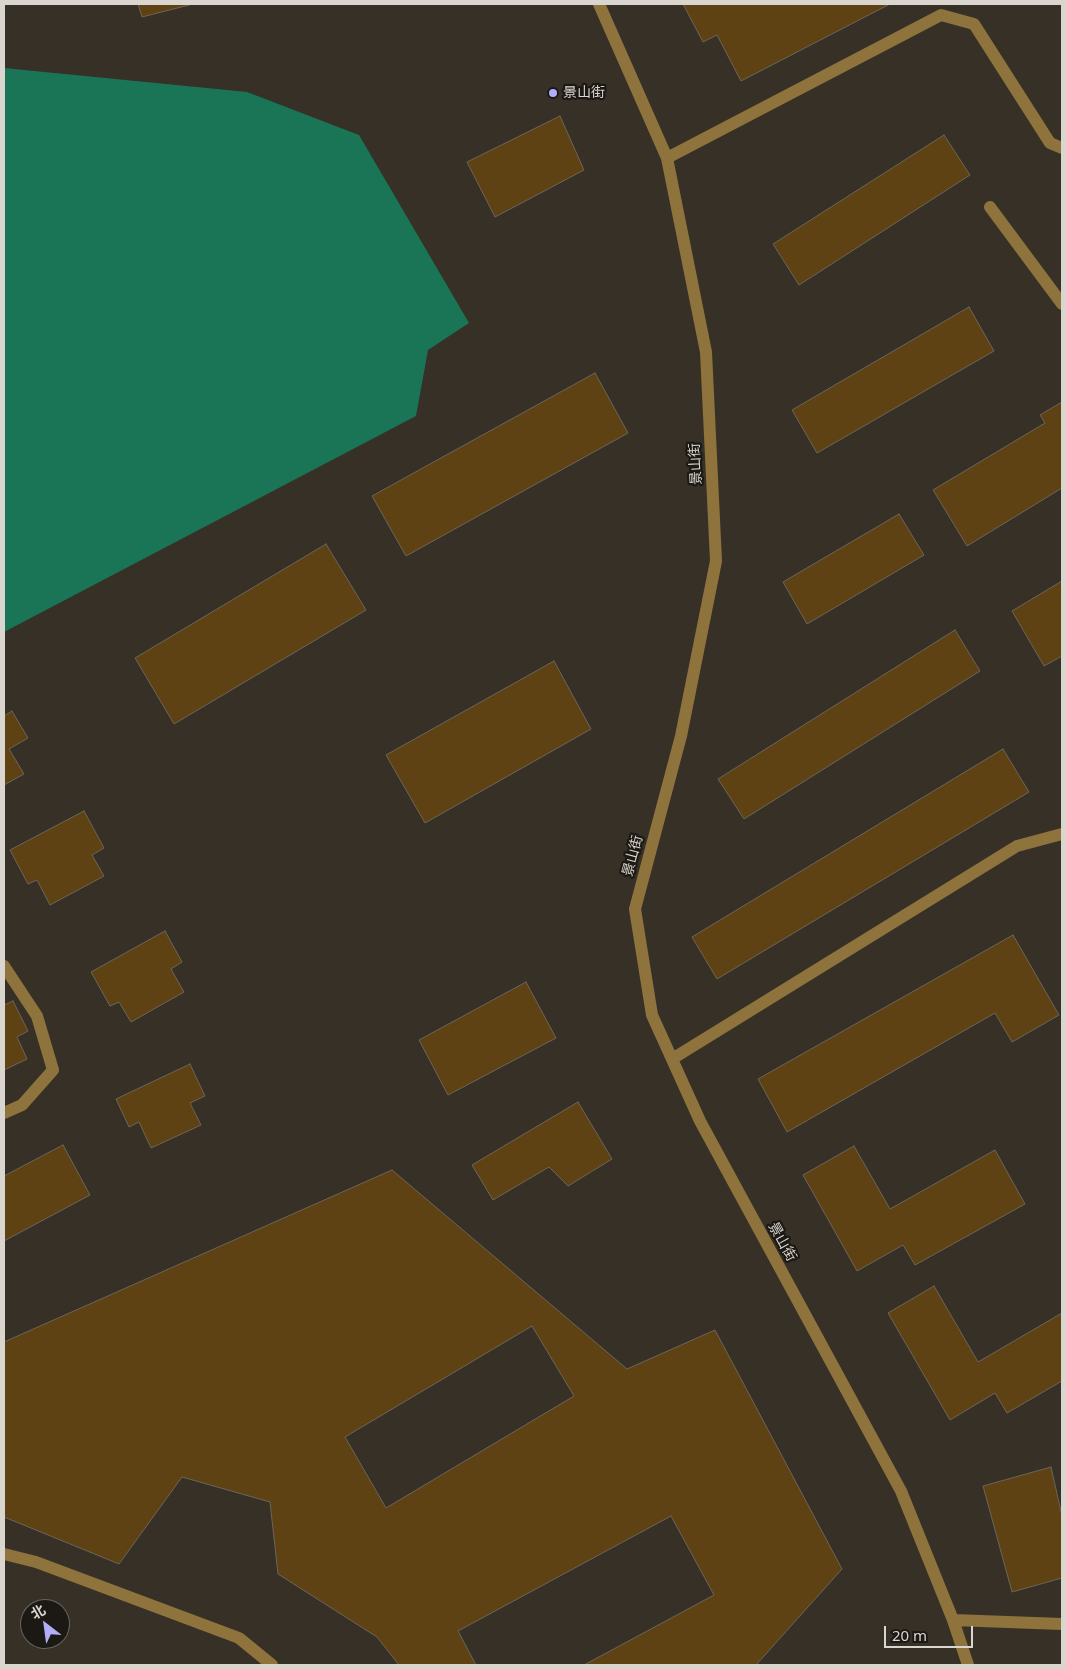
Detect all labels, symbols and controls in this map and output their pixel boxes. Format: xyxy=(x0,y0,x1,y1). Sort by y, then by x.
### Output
place label: 景山街 xyxy=(563,85,605,101)
marker: 景山街 xyxy=(547,87,559,99)
street label: 景山街 xyxy=(687,443,705,485)
street label: 景山街 xyxy=(619,834,647,878)
street label: 景山街 xyxy=(764,1220,800,1264)
north arrow xyxy=(20,1599,70,1649)
text: 北 xyxy=(27,1600,49,1623)
scale bar xyxy=(886,1616,975,1648)
text: 20 m xyxy=(892,1625,927,1645)

